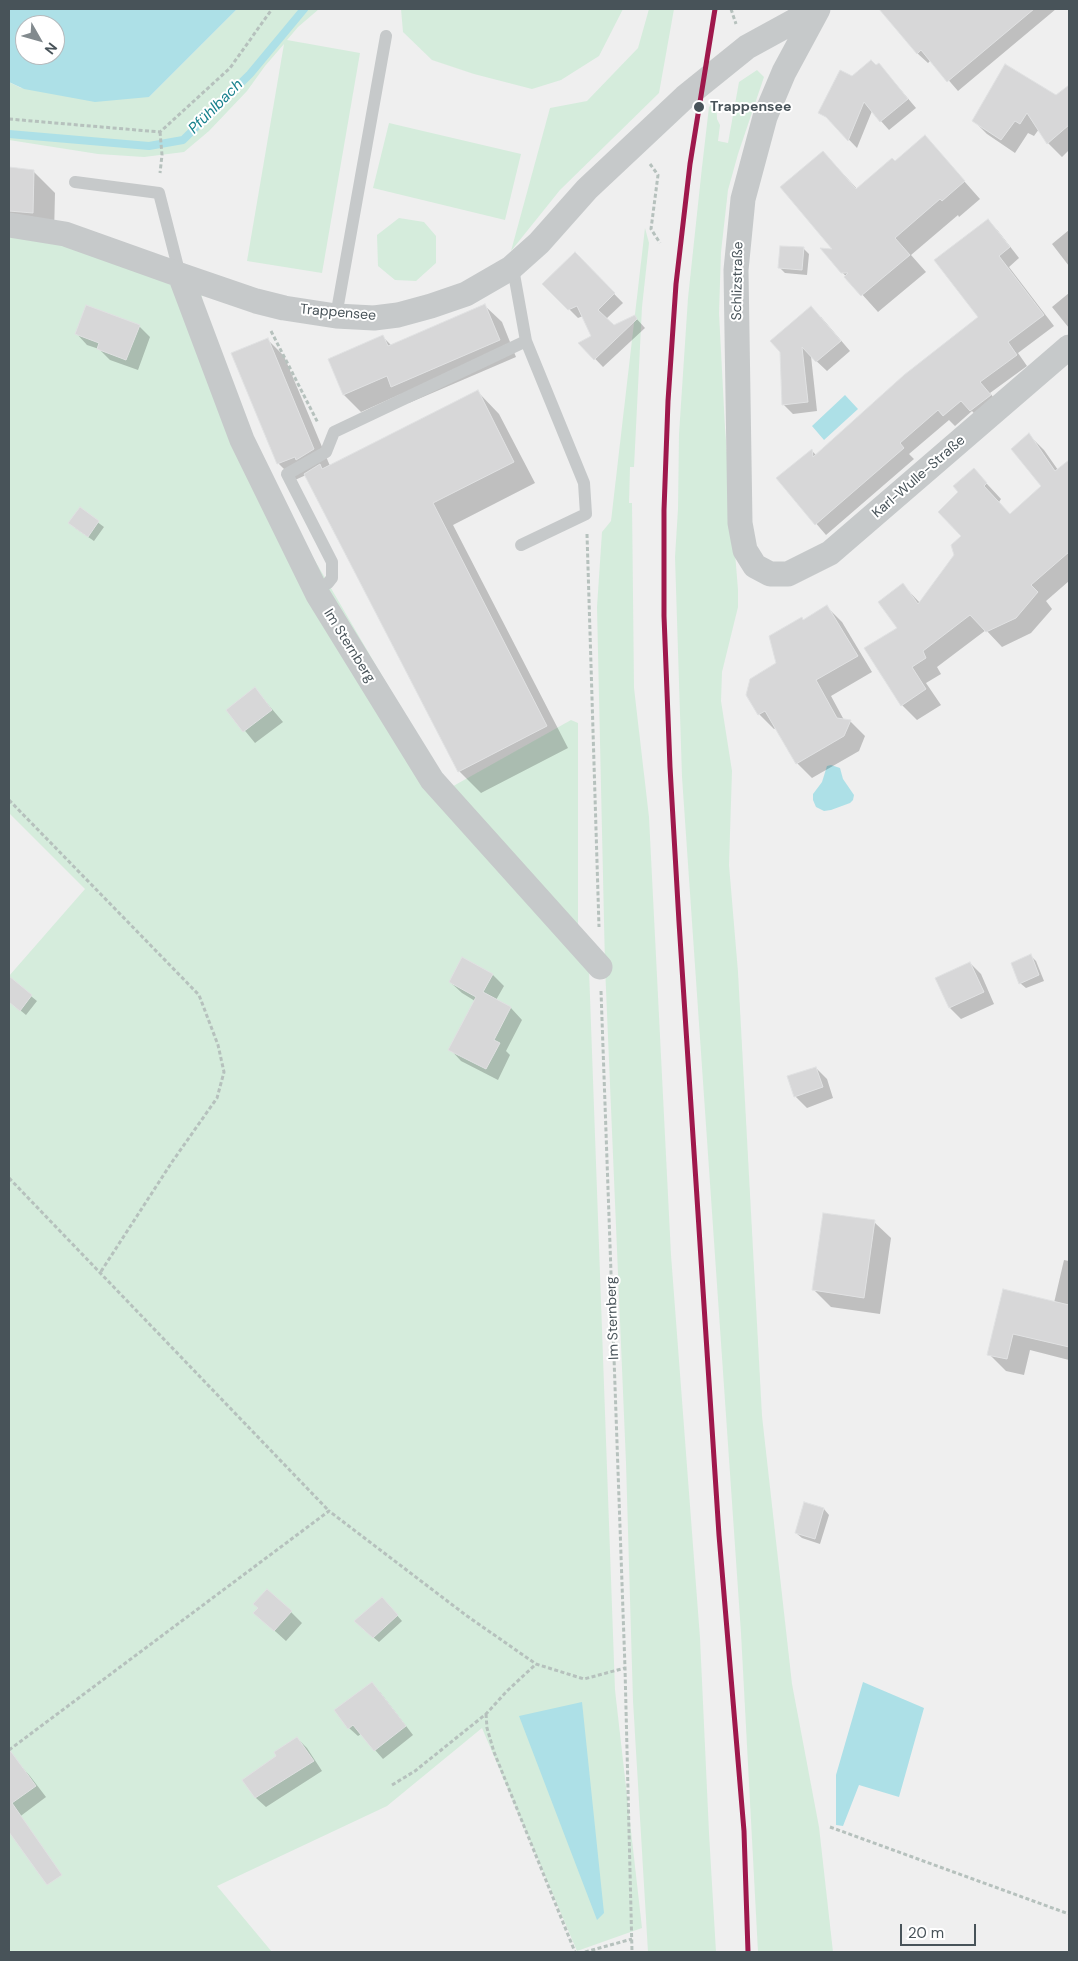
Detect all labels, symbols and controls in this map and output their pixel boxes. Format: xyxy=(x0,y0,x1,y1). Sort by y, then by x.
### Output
north arrow xyxy=(15,15,65,65)
text: N xyxy=(41,39,61,58)
water label: Pfühlbach xyxy=(185,76,247,138)
place label: Trappensee xyxy=(710,99,791,115)
marker: Trappensee xyxy=(692,100,706,114)
street label: Schlizstraße xyxy=(729,241,747,321)
street label: Trappensee xyxy=(299,301,377,325)
street label: Karl-Wulle-Straße xyxy=(869,432,969,522)
street label: Im Sternberg xyxy=(320,606,378,686)
street label: Im Sternberg xyxy=(603,1276,623,1360)
scale bar xyxy=(903,1914,979,1946)
text: 20 m xyxy=(908,1923,944,1943)

